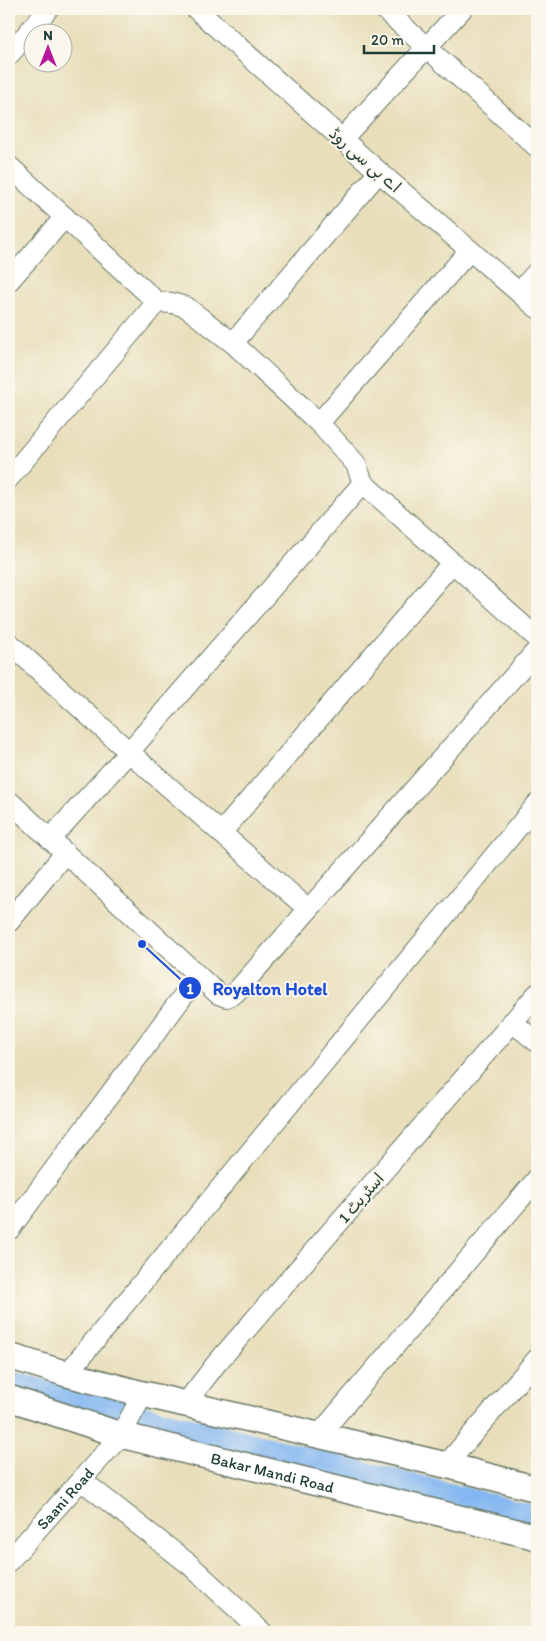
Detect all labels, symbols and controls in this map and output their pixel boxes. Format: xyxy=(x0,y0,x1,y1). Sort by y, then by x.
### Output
north arrow xyxy=(22,22,72,72)
scale bar xyxy=(364,22,434,54)
text: N xyxy=(43,27,53,44)
text: 20 m xyxy=(371,31,405,49)
street label: اے بی سی روڈ xyxy=(325,124,405,197)
callout: Royalton Hotel xyxy=(178,972,337,1005)
text: Royalton Hotel xyxy=(213,978,328,1000)
text: 1 xyxy=(187,980,194,998)
street label: اسٹریٹ 1 xyxy=(334,1169,388,1227)
street label: Bakar Mandi Road xyxy=(209,1448,337,1497)
street label: Saani Road xyxy=(32,1463,98,1533)

